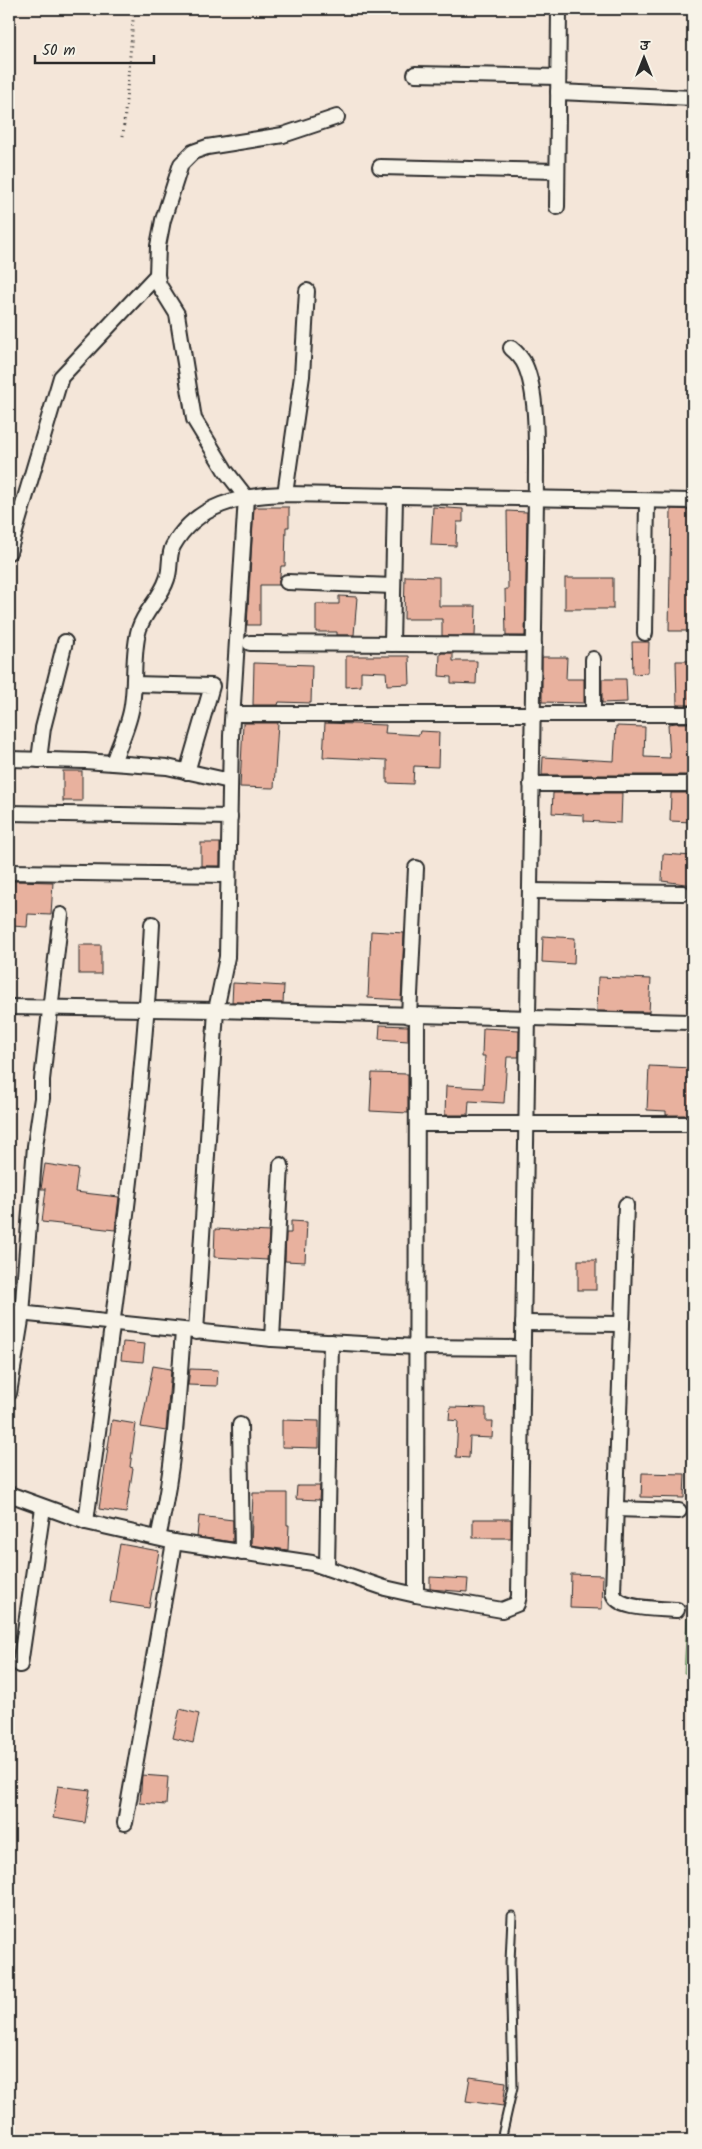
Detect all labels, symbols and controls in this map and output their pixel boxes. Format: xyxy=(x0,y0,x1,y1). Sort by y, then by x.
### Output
scale bar xyxy=(35,32,154,64)
north arrow xyxy=(620,32,670,82)
text: उ xyxy=(640,35,652,57)
text: 50 m xyxy=(42,39,76,63)

